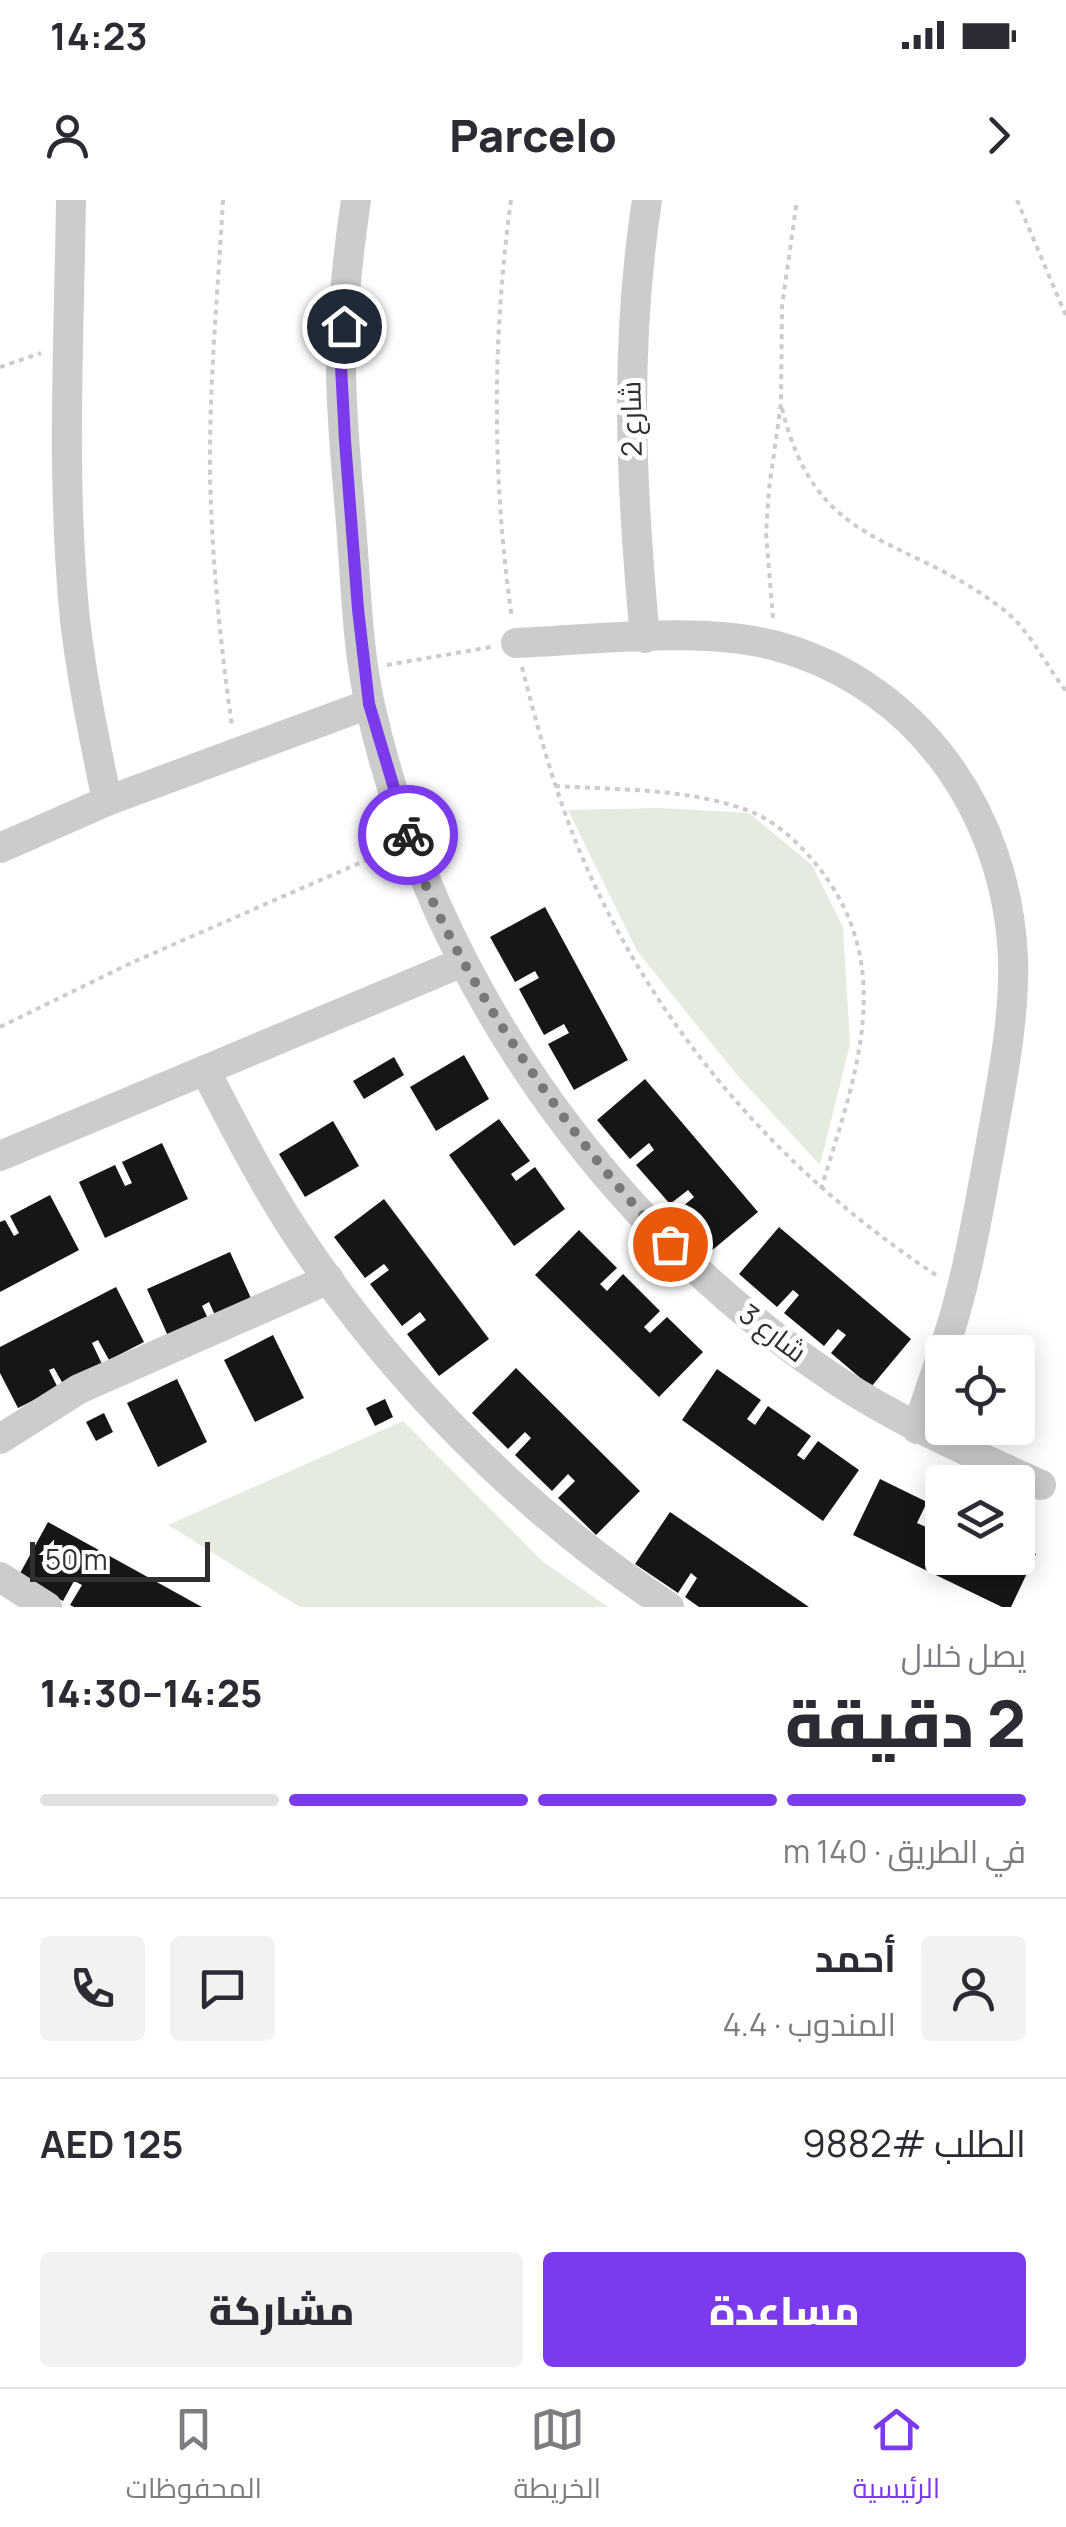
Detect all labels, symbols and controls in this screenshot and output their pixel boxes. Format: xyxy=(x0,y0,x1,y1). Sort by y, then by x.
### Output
text: 14:23 xyxy=(50,9,148,61)
text: Parcelo xyxy=(449,104,617,166)
icon: person xyxy=(40,108,95,163)
icon: forward xyxy=(971,108,1026,163)
pin xyxy=(302,284,387,369)
icon: home xyxy=(317,299,372,354)
street label: شارع 2 xyxy=(610,381,651,457)
courier xyxy=(358,785,458,885)
icon: bike xyxy=(381,808,436,863)
pin xyxy=(628,1202,713,1287)
icon: bag xyxy=(643,1217,698,1272)
street label: شارع 3 xyxy=(731,1294,815,1371)
map controls xyxy=(925,1335,1035,1575)
button: locate xyxy=(925,1335,1035,1445)
button: layers xyxy=(925,1465,1035,1575)
scale bar xyxy=(30,1537,210,1582)
text: 50 m xyxy=(45,1540,108,1578)
text: يصل خلال xyxy=(901,1633,1026,1677)
text: 14:25–14:30 xyxy=(40,1666,262,1718)
text: 2 دقيقة xyxy=(785,1678,1026,1767)
text: في الطريق · 140 m xyxy=(783,1829,1026,1873)
text: أحمد xyxy=(815,1931,896,1983)
button: phone xyxy=(40,1936,145,2041)
button: chat xyxy=(170,1936,275,2041)
button: person xyxy=(921,1936,1026,2041)
text: المندوب · 4.4 xyxy=(722,2002,896,2046)
text: الطلب #9882 xyxy=(802,2116,1026,2168)
text: AED 125 xyxy=(40,2117,183,2169)
button: مشاركة xyxy=(40,2252,523,2367)
button: مساعدة xyxy=(543,2252,1026,2367)
tab: المحفوظات xyxy=(126,2402,262,2514)
tab: الخريطة xyxy=(514,2402,601,2514)
tab: الرئيسية xyxy=(852,2402,940,2514)

